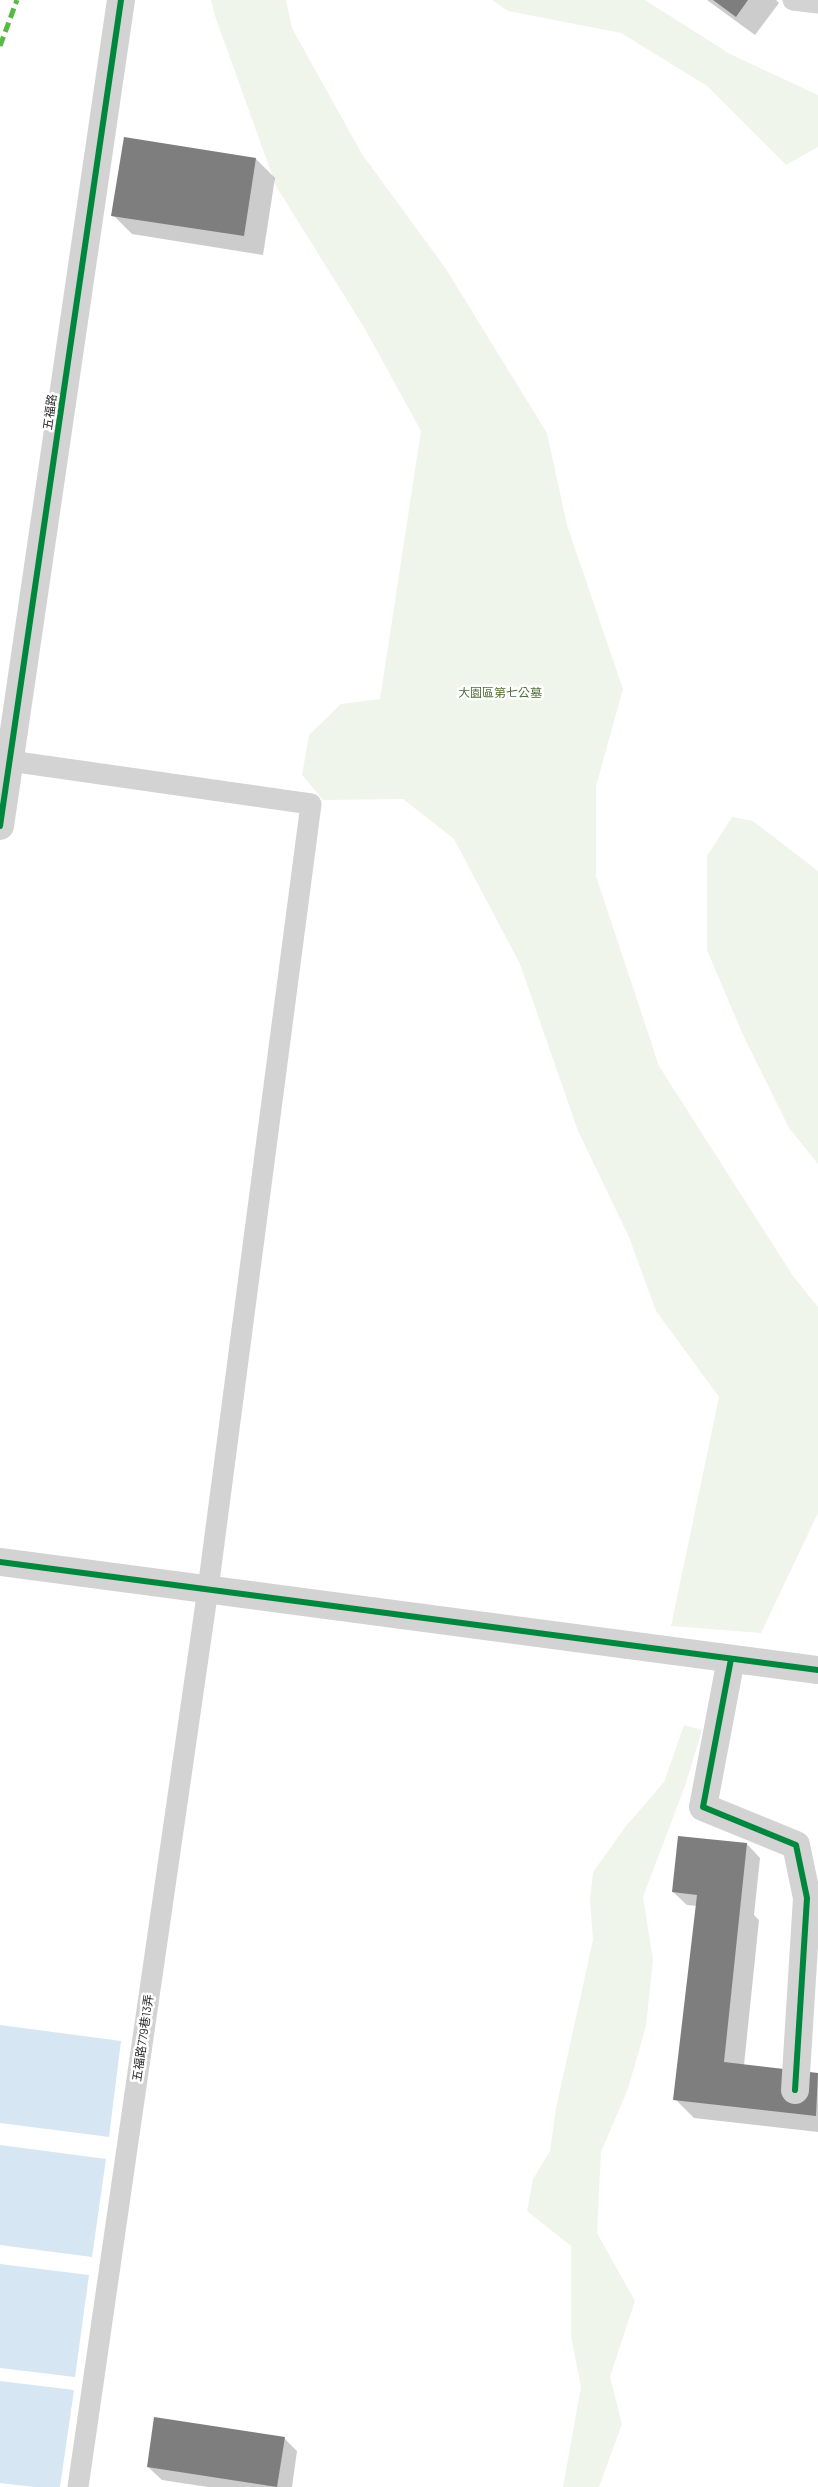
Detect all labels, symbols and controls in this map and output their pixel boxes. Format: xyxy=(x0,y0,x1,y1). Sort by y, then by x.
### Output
street label: 五福路 xyxy=(40,393,60,431)
park label: 大園區第七公墓 xyxy=(458,686,542,700)
street label: 五福路779巷13弄 xyxy=(130,1993,156,2083)

